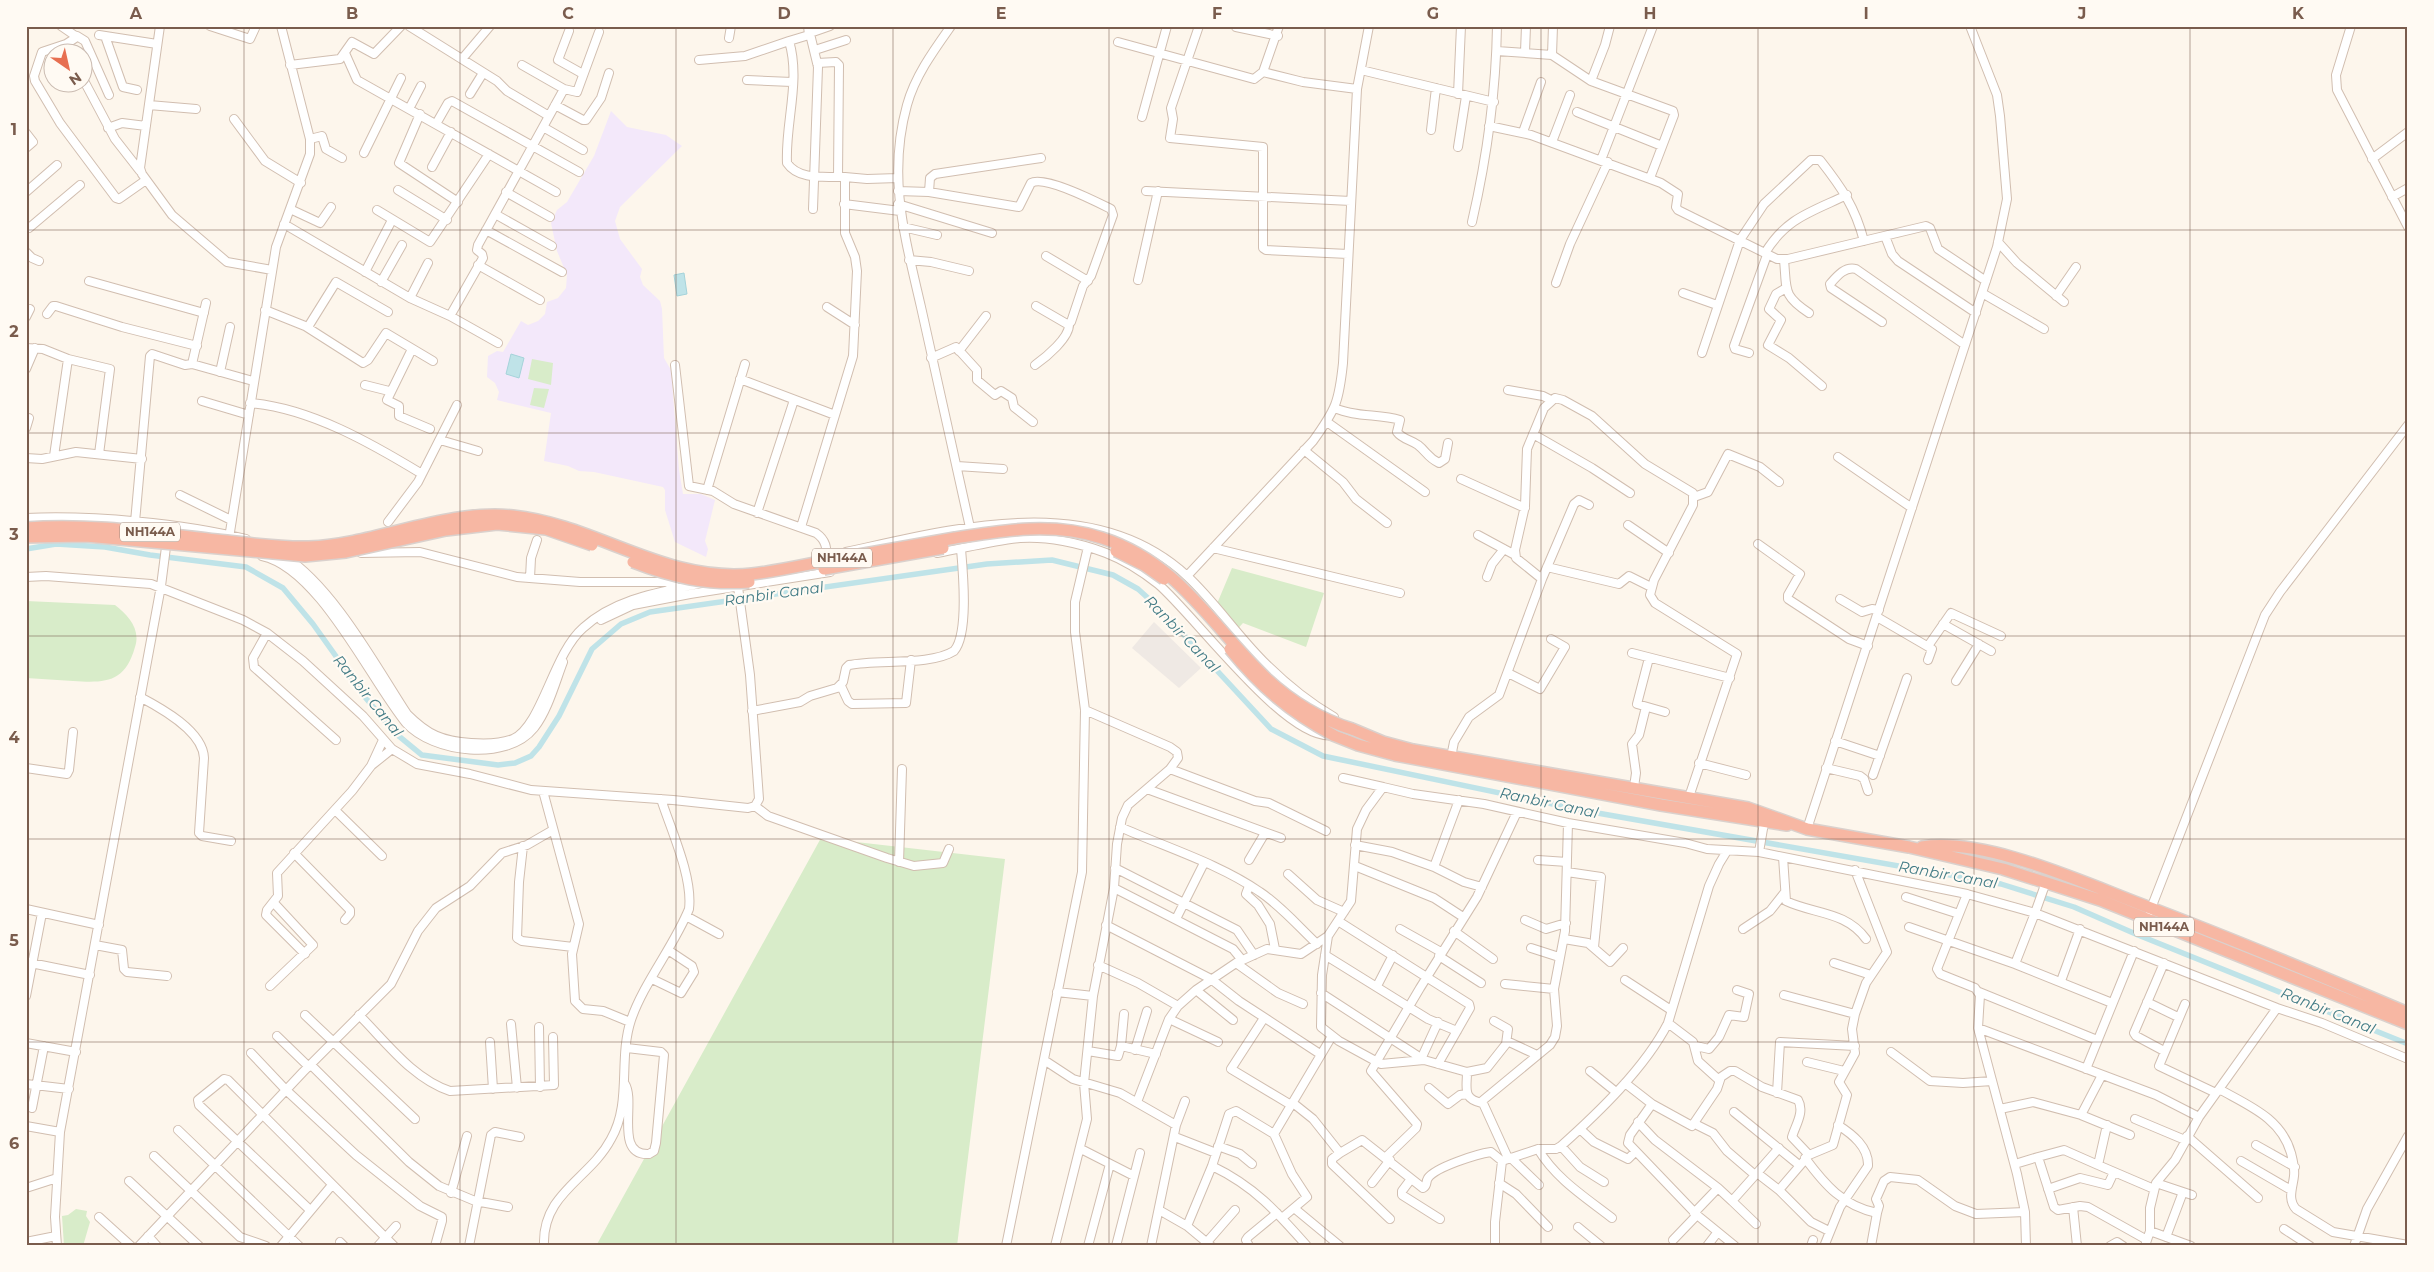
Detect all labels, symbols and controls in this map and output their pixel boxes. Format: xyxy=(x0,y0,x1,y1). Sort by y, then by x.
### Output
text: A xyxy=(129,4,143,23)
text: B xyxy=(346,4,358,23)
text: C xyxy=(562,4,574,23)
text: D xyxy=(777,4,791,23)
text: E xyxy=(996,4,1006,23)
text: F xyxy=(1212,4,1222,23)
text: G xyxy=(1427,4,1439,23)
text: H xyxy=(1644,4,1656,23)
text: I xyxy=(1863,4,1869,23)
text: J xyxy=(2077,4,2086,23)
text: K xyxy=(2292,4,2305,23)
north arrow xyxy=(42,42,92,92)
text: N xyxy=(66,68,85,89)
text: 1 xyxy=(11,120,17,139)
text: 2 xyxy=(9,322,19,341)
road number: NH144A xyxy=(120,522,180,542)
text: 3 xyxy=(8,525,19,544)
road number: NH144A xyxy=(812,548,872,568)
water label: Ranbir Canal xyxy=(723,577,825,610)
water label: Ranbir Canal xyxy=(1141,591,1224,676)
water label: Ranbir Canal xyxy=(329,651,407,741)
text: 4 xyxy=(8,728,20,747)
water label: Ranbir Canal xyxy=(1498,783,1600,822)
water label: Ranbir Canal xyxy=(1897,856,1999,893)
road number: NH144A xyxy=(2134,918,2194,936)
text: 5 xyxy=(9,931,19,950)
water label: Ranbir Canal xyxy=(2278,983,2378,1038)
text: 6 xyxy=(9,1134,19,1153)

